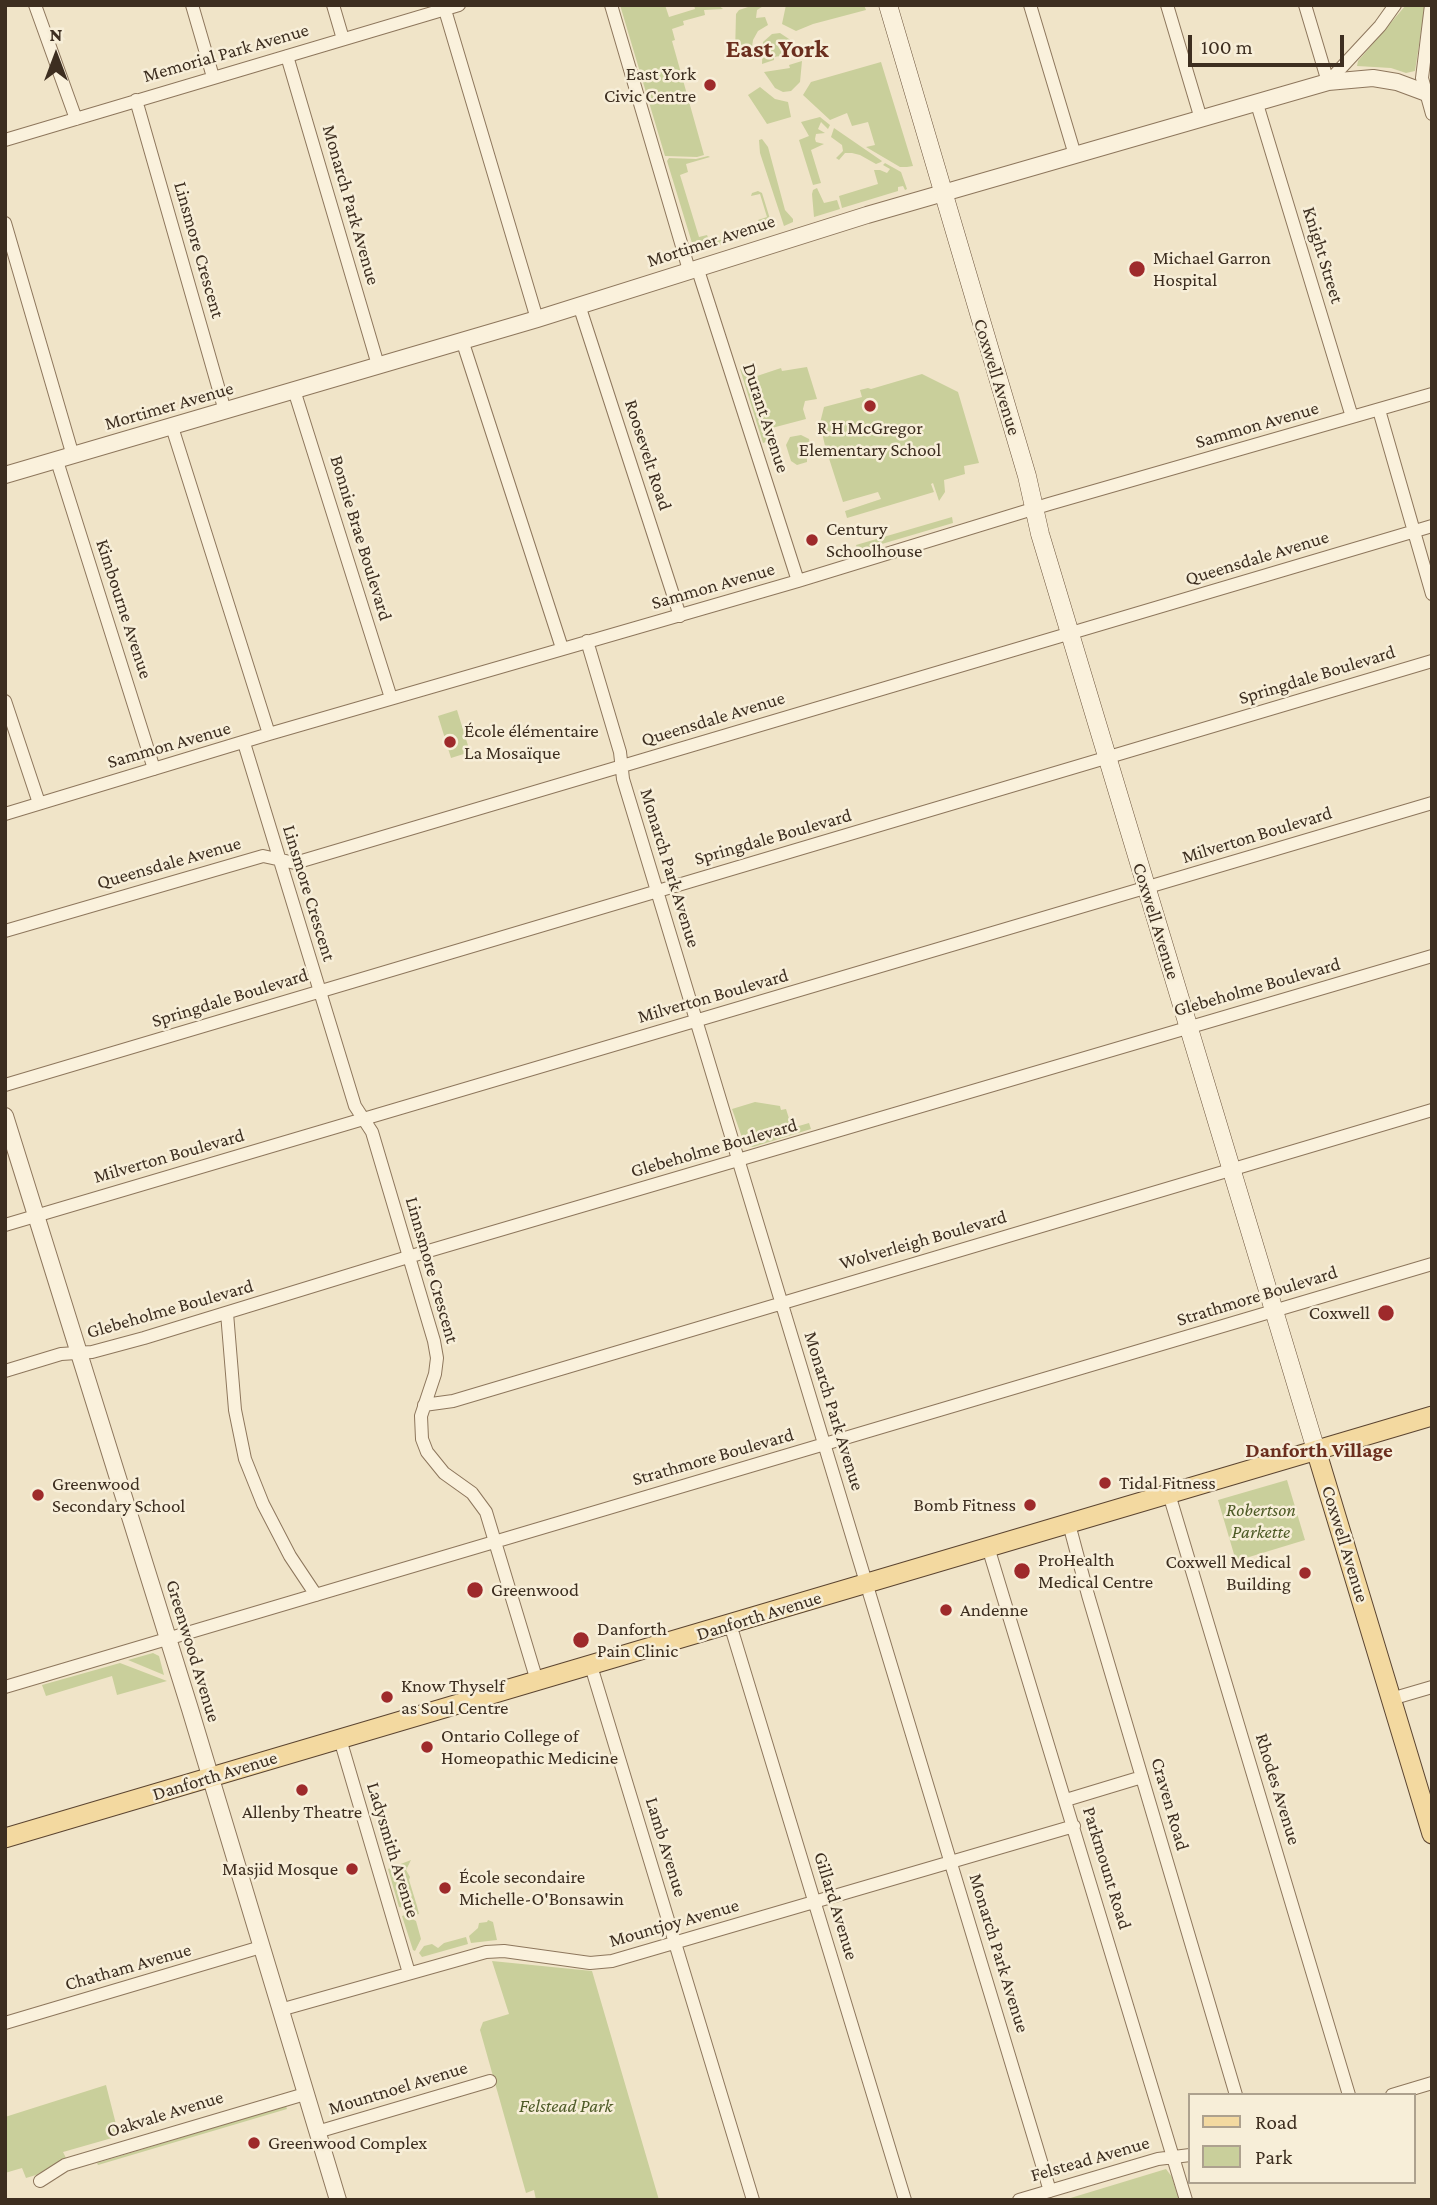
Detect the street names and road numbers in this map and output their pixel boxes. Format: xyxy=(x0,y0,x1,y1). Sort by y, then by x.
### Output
street label: Memorial Park Avenue xyxy=(141,18,311,88)
street label: Monarch Park Avenue xyxy=(317,122,385,288)
street label: Linsmore Crescent xyxy=(169,179,229,321)
street label: Knight Street xyxy=(1298,204,1348,306)
street label: Mortimer Avenue xyxy=(644,210,778,272)
street label: Coxwell Avenue xyxy=(968,316,1026,438)
street label: Durant Avenue xyxy=(738,360,794,476)
street label: Mortimer Avenue xyxy=(102,377,236,435)
street label: Sammon Avenue xyxy=(1193,396,1321,454)
street label: Roosevelt Road xyxy=(619,397,677,513)
street label: Bonnie Brae Boulevard xyxy=(325,453,397,623)
street label: Queensdale Avenue xyxy=(1183,525,1331,591)
street label: Kimbourne Avenue xyxy=(91,536,157,682)
street label: Sammon Avenue xyxy=(649,557,777,615)
street label: Springdale Boulevard xyxy=(1236,640,1398,710)
street label: Queensdale Avenue xyxy=(639,686,787,752)
street label: Sammon Avenue xyxy=(105,716,233,774)
street label: Monarch Park Avenue xyxy=(635,786,705,950)
street label: Milverton Boulevard xyxy=(1179,801,1335,869)
street label: Springdale Boulevard xyxy=(692,804,854,870)
street label: Linsmore Crescent xyxy=(277,822,341,964)
street label: Queensdale Avenue xyxy=(94,832,244,894)
street label: Coxwell Avenue xyxy=(1127,860,1185,982)
street label: Glebeholme Boulevard xyxy=(1171,952,1343,1022)
street label: Springdale Boulevard xyxy=(149,963,311,1033)
street label: Milverton Boulevard xyxy=(635,964,791,1028)
street label: Glebeholme Boulevard xyxy=(628,1113,800,1183)
street label: Milverton Boulevard xyxy=(91,1124,247,1188)
street label: Linnsmore Crescent xyxy=(400,1194,464,1346)
street label: Wolverleigh Boulevard xyxy=(837,1205,1009,1275)
street label: Strathmore Boulevard xyxy=(1174,1261,1340,1331)
street label: Glebeholme Boulevard xyxy=(84,1274,256,1344)
street label: Monarch Park Avenue xyxy=(799,1329,869,1493)
street label: Strathmore Boulevard xyxy=(630,1423,796,1491)
street label: Coxwell Avenue xyxy=(1316,1483,1374,1605)
street label: Greenwood Avenue xyxy=(161,1577,225,1725)
street label: Danforth Avenue xyxy=(694,1586,824,1646)
street label: Rhodes Avenue xyxy=(1250,1730,1306,1848)
street label: Danforth Avenue xyxy=(150,1746,280,1806)
street label: Craven Road xyxy=(1146,1755,1194,1853)
street label: Ladysmith Avenue xyxy=(362,1779,424,1921)
street label: Lamb Avenue xyxy=(640,1794,692,1900)
street label: Parkmount Road xyxy=(1078,1804,1136,1932)
street label: Gillard Avenue xyxy=(809,1849,863,1963)
street label: Monarch Park Avenue xyxy=(964,1871,1034,2035)
street label: Mountjoy Avenue xyxy=(606,1894,742,1952)
street label: Chatham Avenue xyxy=(62,1938,194,1996)
street label: Mountnoel Avenue xyxy=(326,2056,470,2120)
street label: Oakvale Avenue xyxy=(104,2085,226,2143)
street label: Felstead Avenue xyxy=(1028,2131,1152,2187)

